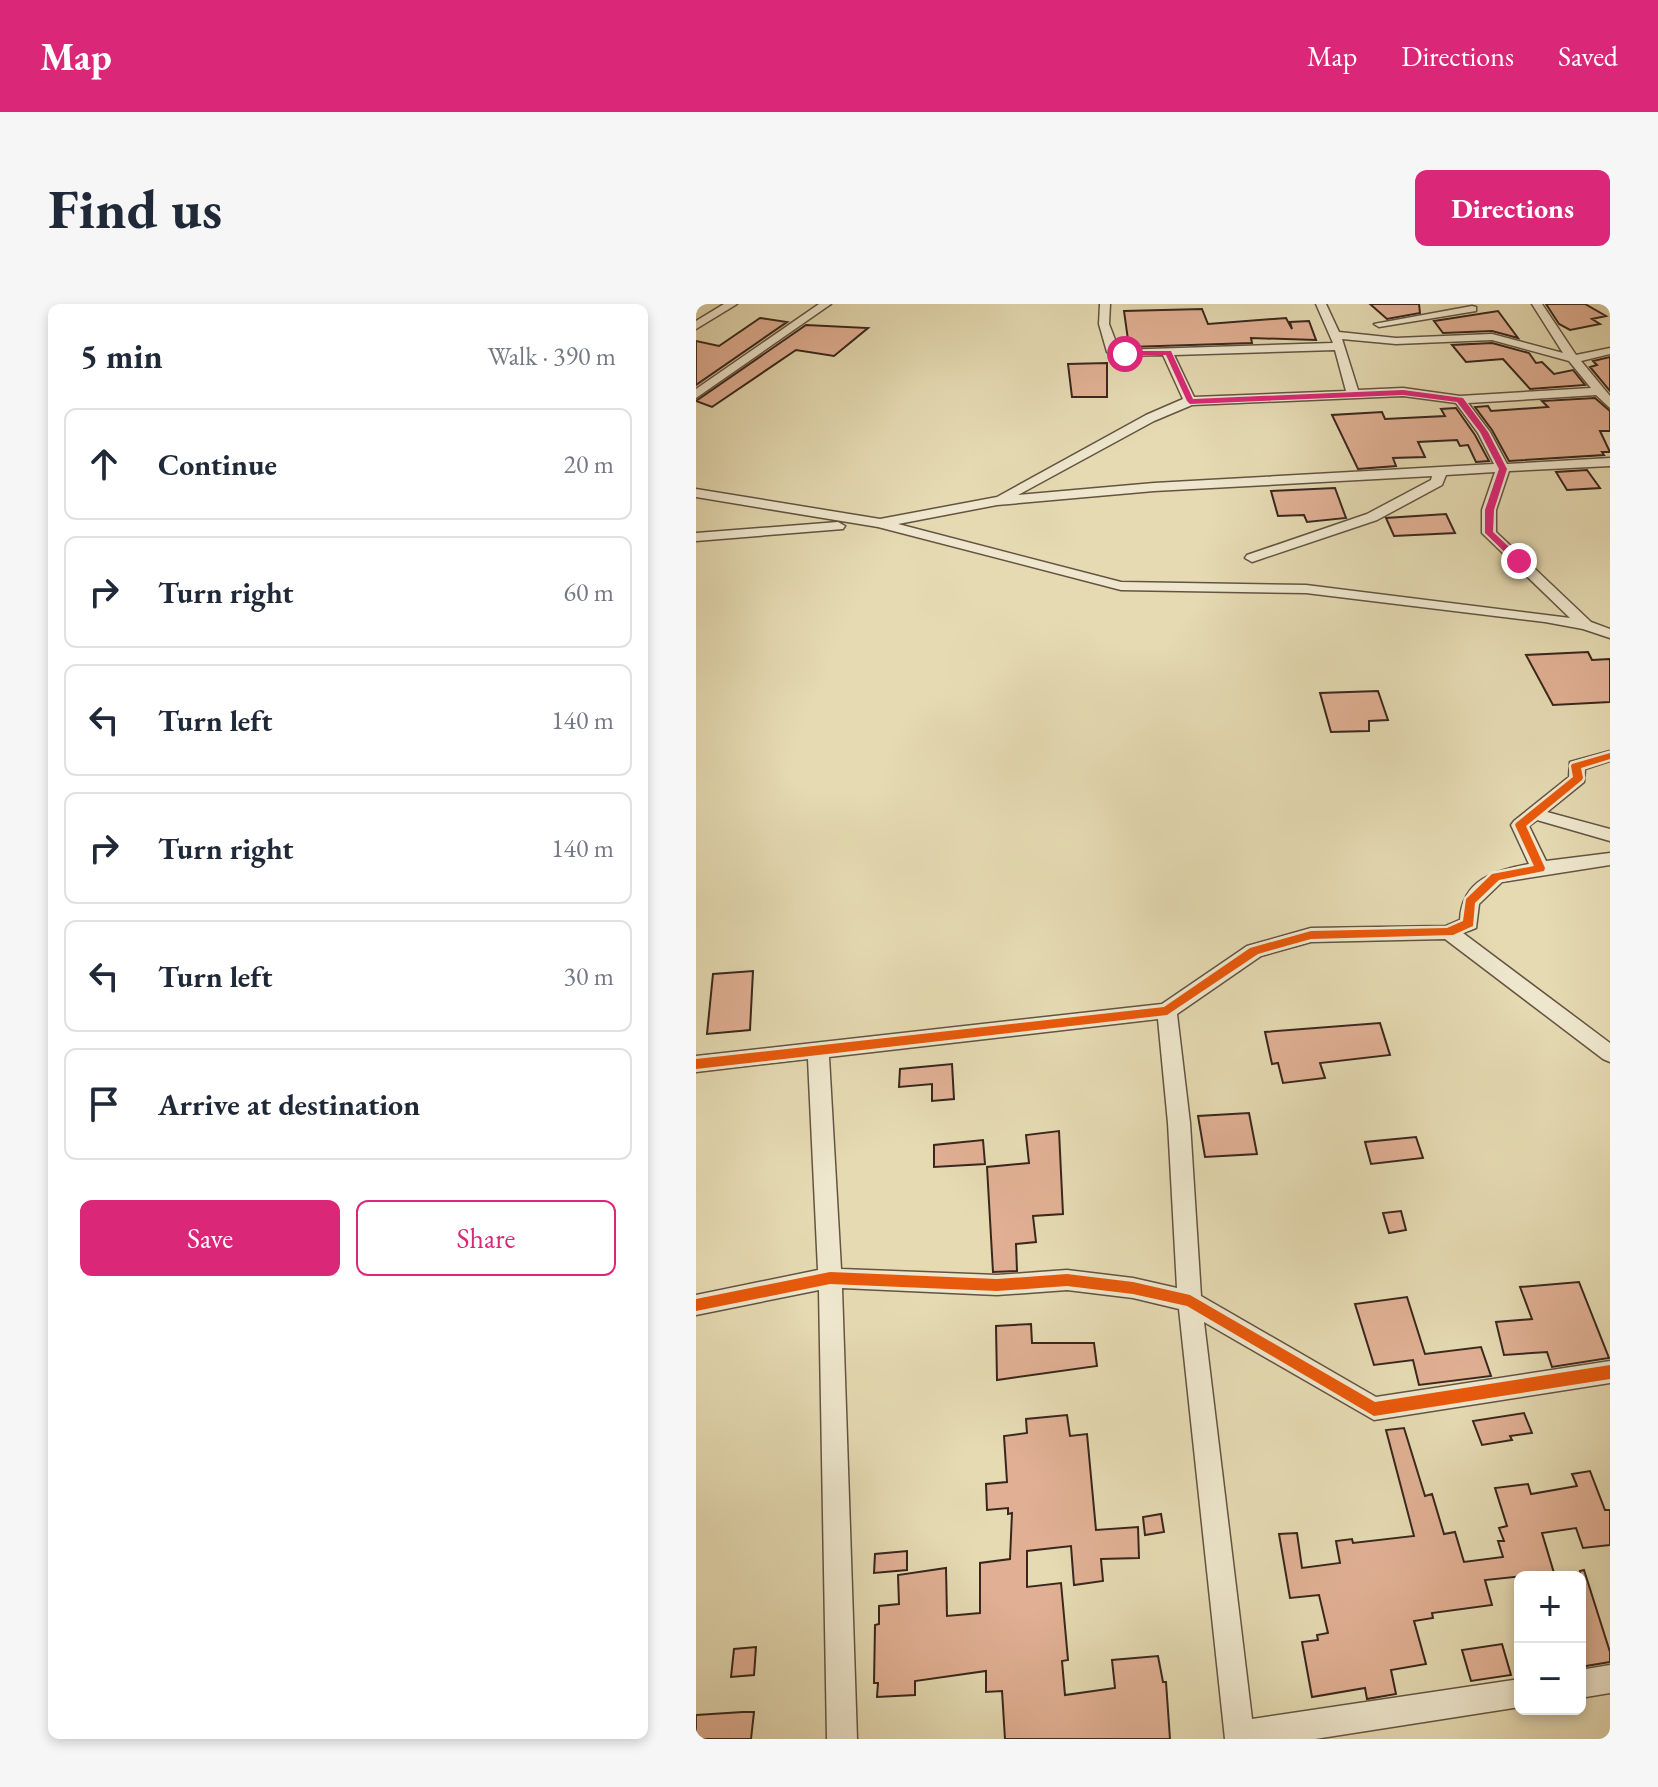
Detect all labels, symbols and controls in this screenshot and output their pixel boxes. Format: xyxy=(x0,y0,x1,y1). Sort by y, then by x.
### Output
text: Map xyxy=(40,32,112,81)
text: Map xyxy=(1307,38,1357,74)
text: Directions xyxy=(1401,38,1514,74)
text: Saved xyxy=(1558,38,1618,74)
button: Directions xyxy=(1415,170,1610,246)
text: Find us xyxy=(48,172,222,245)
text: 5 min xyxy=(80,334,163,378)
route start xyxy=(1107,336,1143,372)
text: Walk · 390 m xyxy=(488,339,616,373)
icon: ahead xyxy=(82,442,126,486)
text: Continue xyxy=(158,445,277,484)
text: 20 m xyxy=(564,447,614,481)
route end xyxy=(1501,543,1537,579)
icon: right xyxy=(82,570,126,614)
text: Turn right xyxy=(158,573,294,612)
text: 60 m xyxy=(564,575,614,609)
icon: left xyxy=(82,698,126,742)
text: Turn left xyxy=(158,701,272,740)
text: 140 m xyxy=(551,703,614,737)
icon: right xyxy=(82,826,126,870)
text: Turn right xyxy=(158,829,294,868)
text: 140 m xyxy=(551,831,614,865)
icon: left xyxy=(82,954,126,998)
text: Turn left xyxy=(158,957,272,996)
text: 30 m xyxy=(564,959,614,993)
icon: arrive xyxy=(82,1082,126,1126)
text: Arrive at destination xyxy=(158,1085,420,1124)
button: Save xyxy=(80,1200,340,1276)
button: Share xyxy=(356,1200,616,1276)
map controls xyxy=(1514,1571,1586,1715)
button: + xyxy=(1514,1571,1586,1643)
button: − xyxy=(1514,1643,1586,1715)

